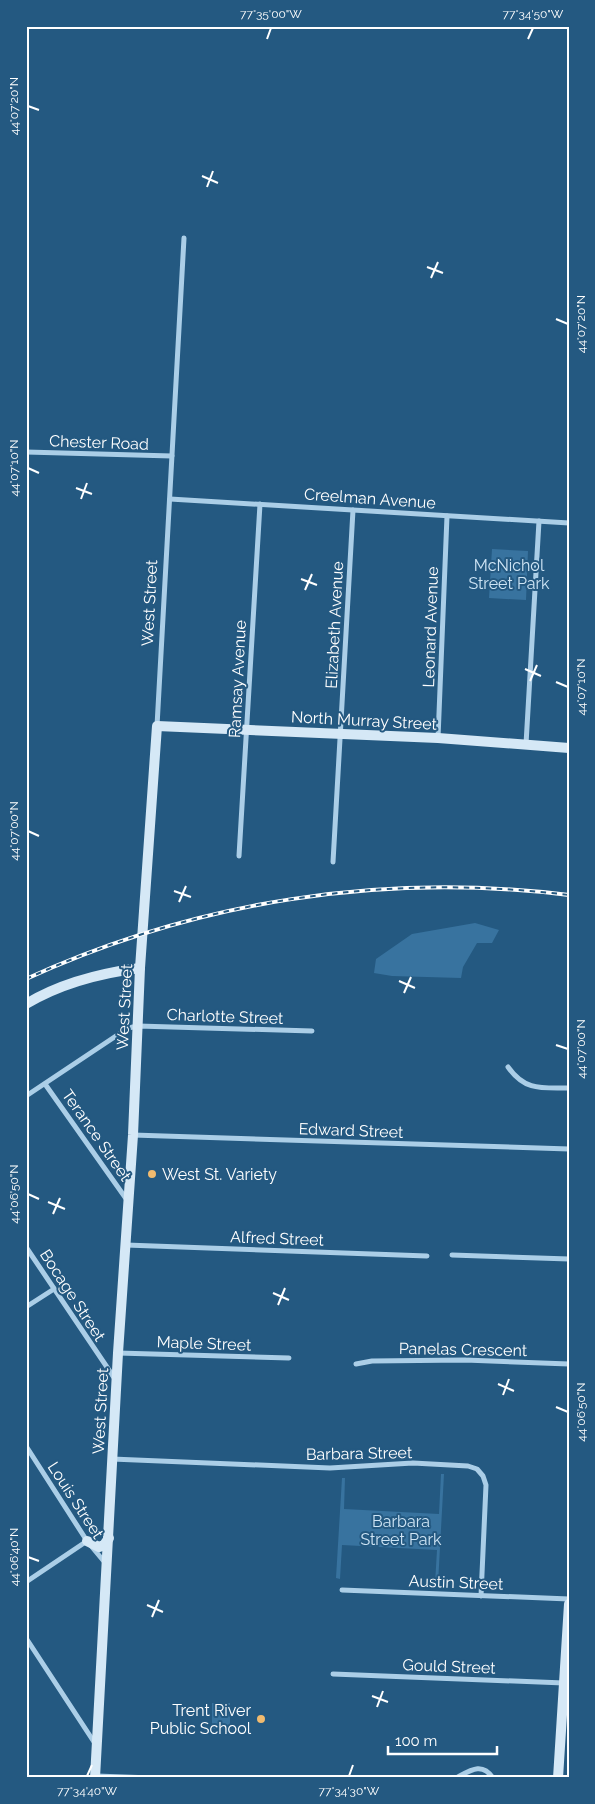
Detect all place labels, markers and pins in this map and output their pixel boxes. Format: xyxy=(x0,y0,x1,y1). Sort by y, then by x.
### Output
place label: West St. Variety xyxy=(162,1165,277,1184)
marker: West St. Variety xyxy=(146,1168,158,1180)
place label: Trent River Public School xyxy=(150,1701,252,1738)
marker: Trent River Public School xyxy=(255,1713,267,1725)

